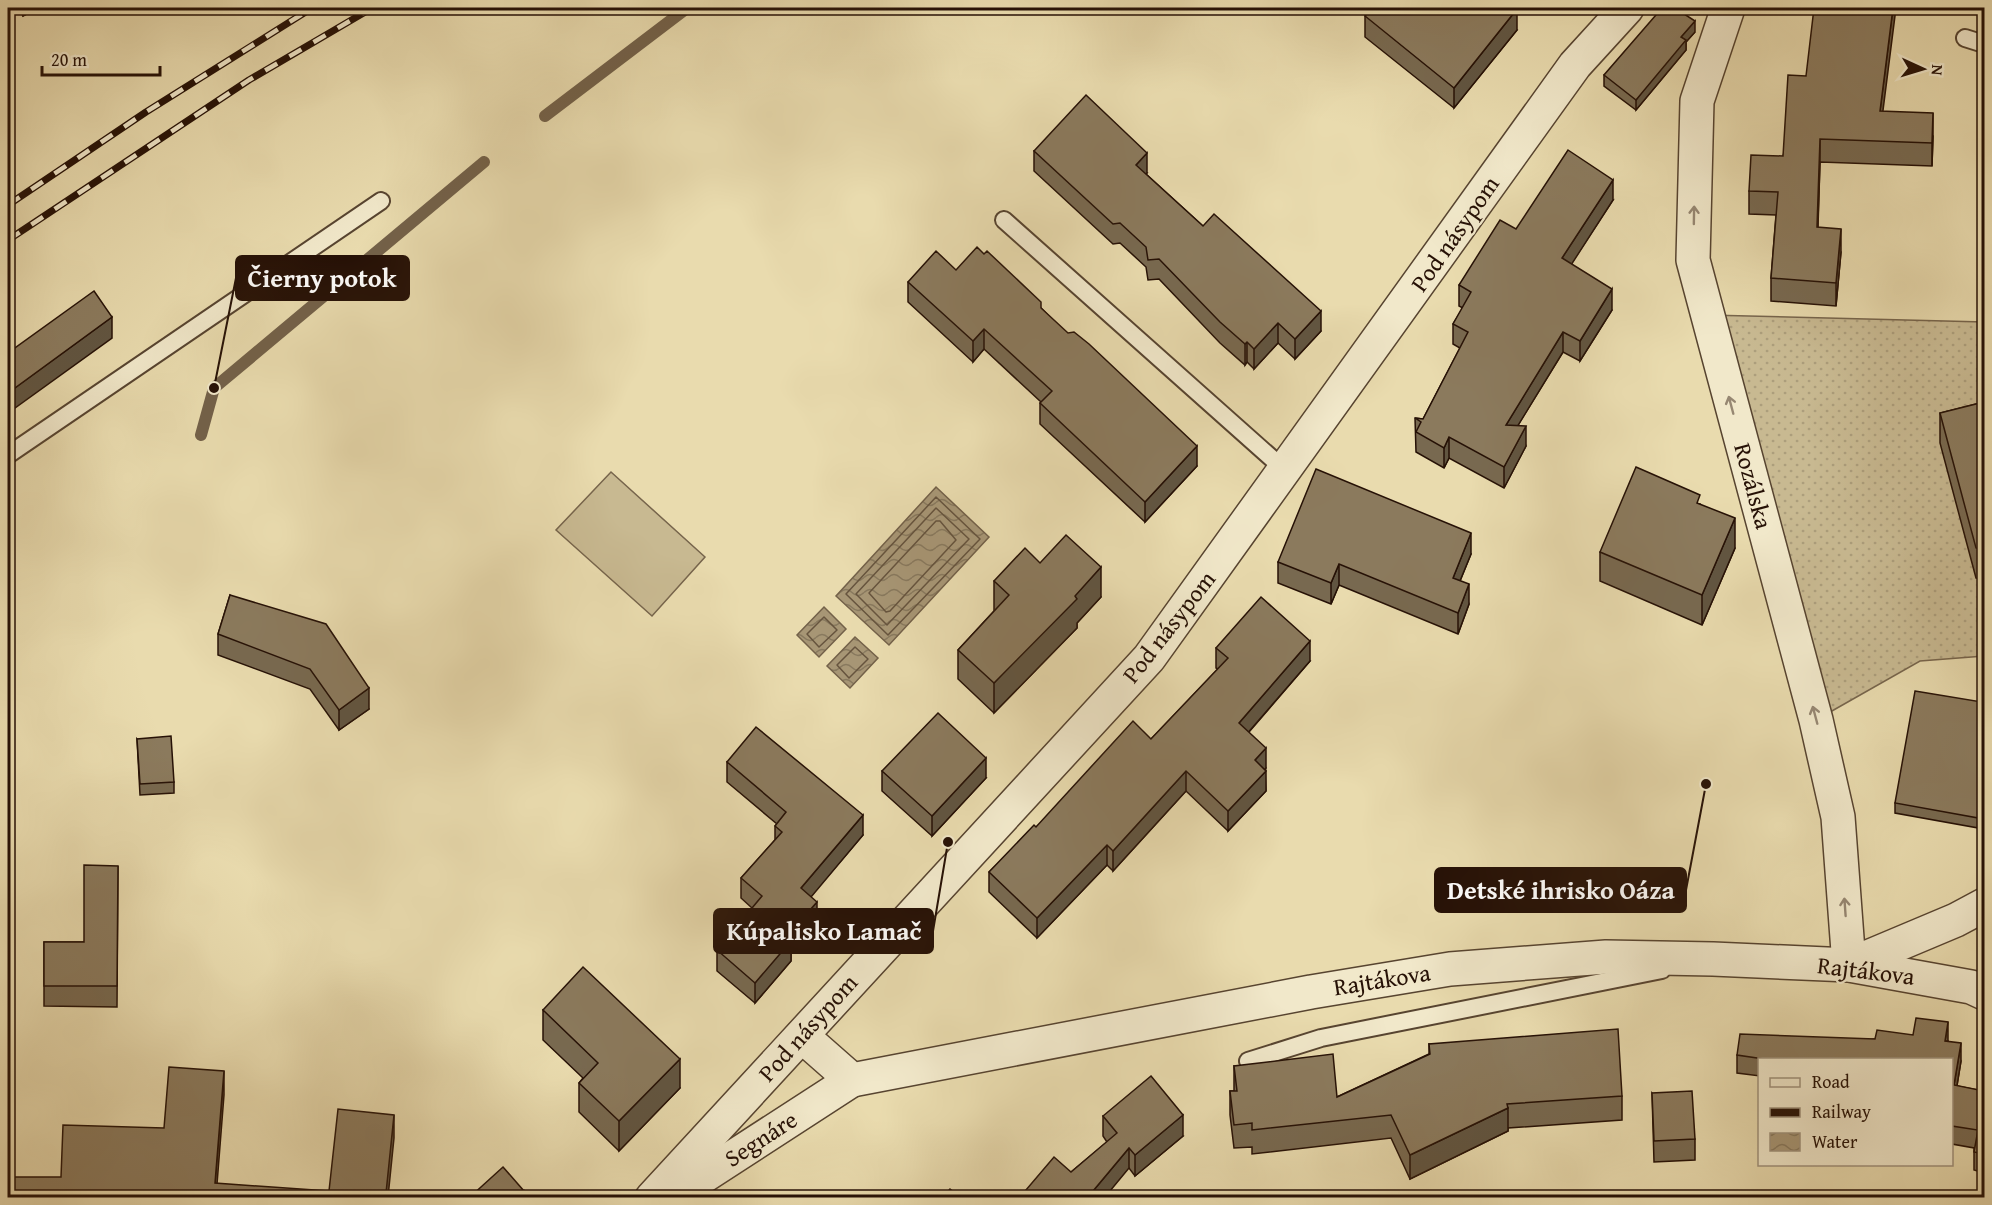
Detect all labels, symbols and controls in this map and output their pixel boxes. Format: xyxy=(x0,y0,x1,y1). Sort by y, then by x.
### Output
scale bar xyxy=(42,39,160,77)
north arrow xyxy=(1893,39,1953,99)
text: 20 m xyxy=(51,46,87,73)
text: N xyxy=(1926,64,1950,77)
street label: Pod násypom xyxy=(1402,168,1508,299)
one-way arrow xyxy=(1689,205,1700,225)
callout: Čierny potok xyxy=(236,256,409,300)
text: Čierny potok xyxy=(248,258,397,297)
one-way arrow xyxy=(1725,396,1737,415)
street label: Rozálska xyxy=(1725,439,1782,533)
street label: Pod násypom xyxy=(1113,563,1224,690)
one-way arrow xyxy=(1808,706,1820,725)
callout: Detské ihrisko Oáza xyxy=(1435,868,1686,912)
text: Detské ihrisko Oáza xyxy=(1447,870,1676,909)
one-way arrow xyxy=(1839,897,1850,917)
callout: Kúpalisko Lamač xyxy=(714,909,933,953)
text: Kúpalisko Lamač xyxy=(726,911,922,950)
street label: Rajtákova xyxy=(1815,947,1917,994)
street label: Rajtákova xyxy=(1331,954,1434,1004)
street label: Pod násypom xyxy=(750,966,866,1089)
legend xyxy=(1758,1058,1953,1166)
text: Road xyxy=(1812,1068,1850,1095)
text: Railway xyxy=(1812,1098,1871,1125)
street label: Segnáre xyxy=(717,1102,804,1175)
text: Water xyxy=(1812,1128,1858,1155)

